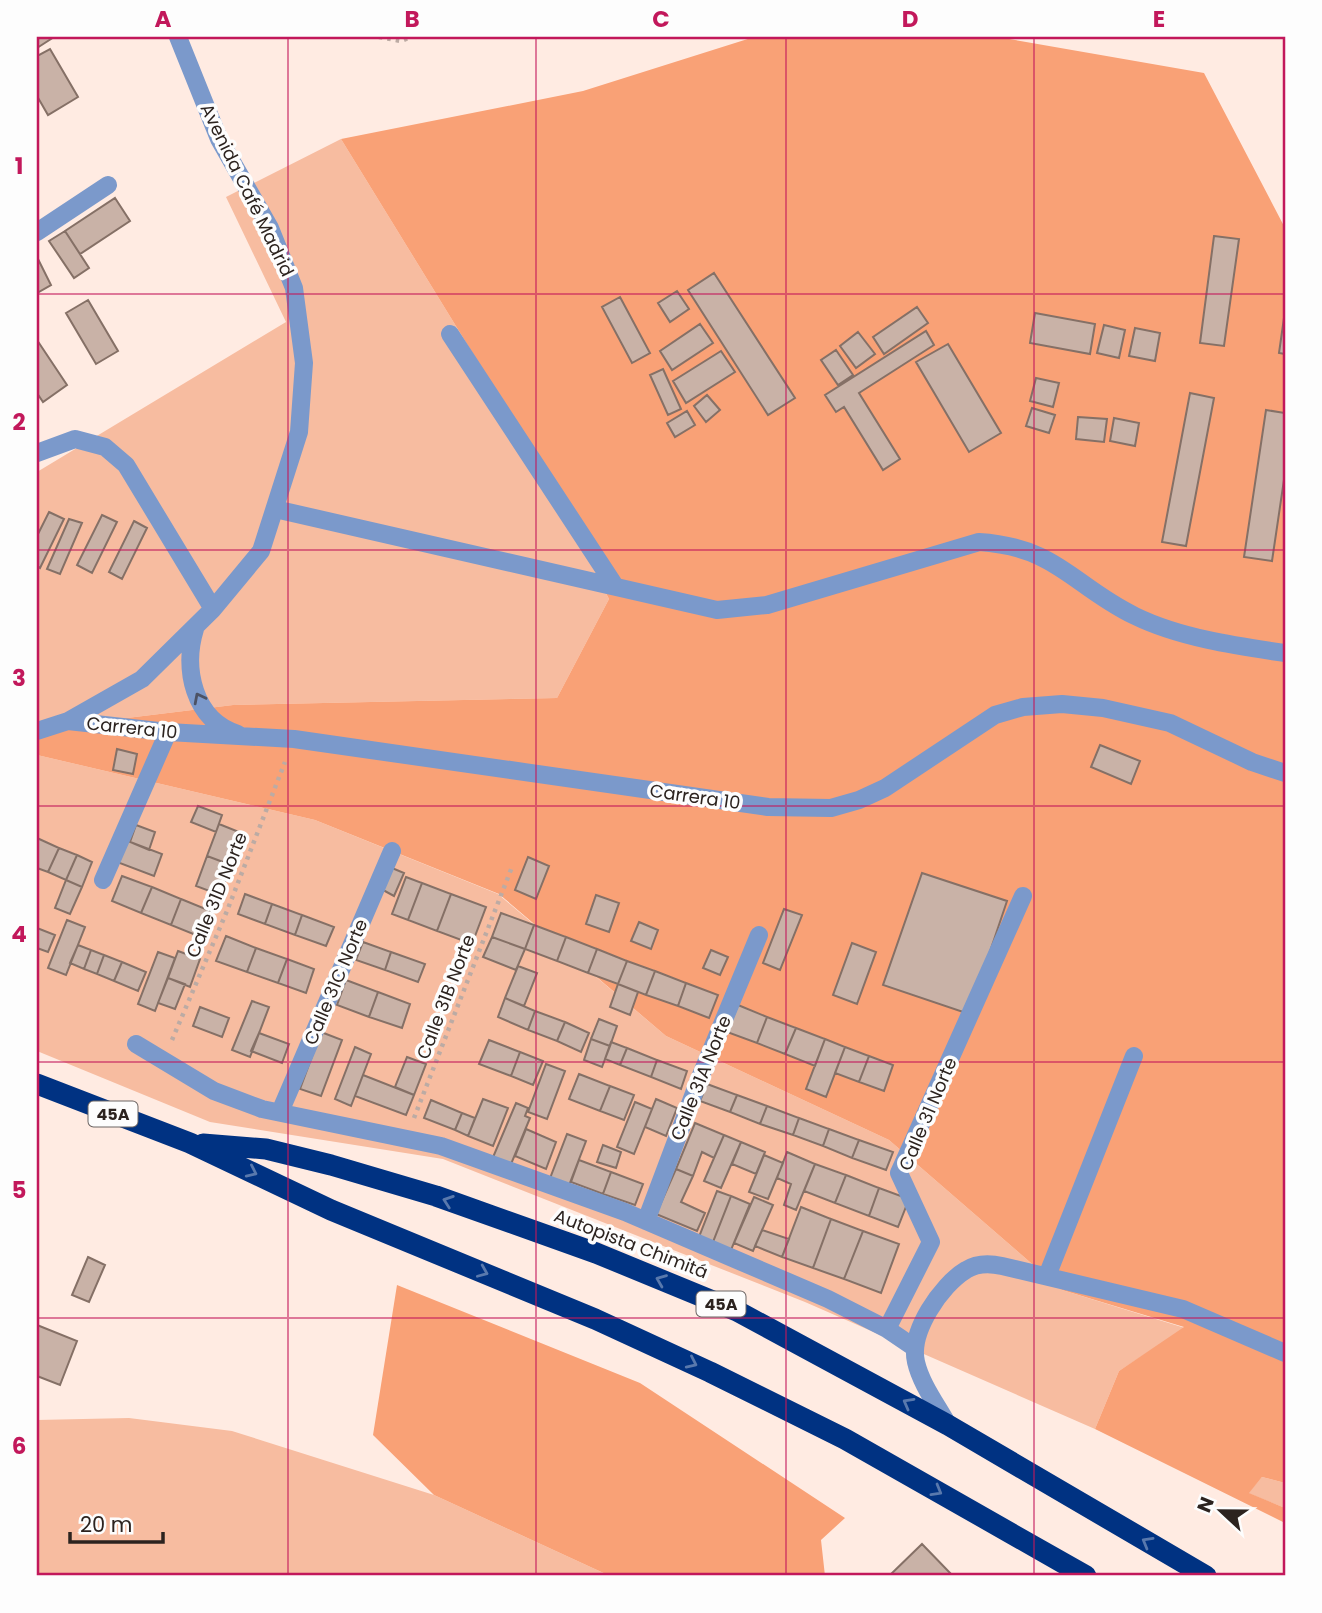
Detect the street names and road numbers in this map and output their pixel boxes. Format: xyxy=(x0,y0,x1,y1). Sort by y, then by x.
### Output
street label: Avenida Café Madrid xyxy=(195,99,300,280)
street label: Carrera 10 xyxy=(85,710,179,745)
street label: Carrera 10 xyxy=(648,778,742,815)
street label: Calle 31D Norte xyxy=(180,828,253,961)
street label: Calle 31C Norte xyxy=(298,915,373,1049)
street label: Calle 31B Norte xyxy=(410,931,481,1063)
street label: Calle 31A Norte xyxy=(664,1012,737,1144)
street label: Calle 31 Norte xyxy=(892,1053,963,1174)
road number: 45A xyxy=(88,1102,138,1126)
street label: Autopista Chimitá xyxy=(551,1203,712,1284)
road number: 45A xyxy=(696,1292,746,1316)

